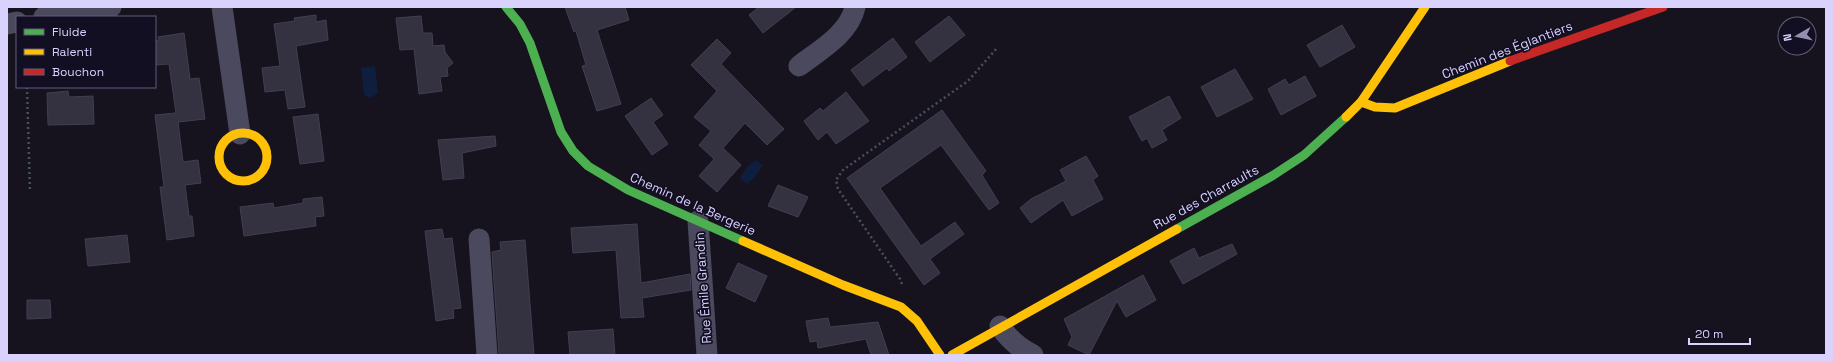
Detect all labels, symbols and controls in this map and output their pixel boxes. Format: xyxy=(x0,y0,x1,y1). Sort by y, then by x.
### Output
legend xyxy=(16,16,156,88)
north arrow xyxy=(1777,16,1817,56)
street label: Chemin des Églantiers xyxy=(1439,17,1575,83)
text: Fluide xyxy=(52,24,87,40)
text: N xyxy=(1780,33,1795,42)
text: Ralenti xyxy=(52,44,92,60)
text: Bouchon xyxy=(52,64,104,80)
street label: Rue des Charraults xyxy=(1150,161,1262,233)
street label: Chemin de la Bergerie xyxy=(627,169,759,239)
street label: Rue Émile Grandin xyxy=(691,232,715,344)
scale bar xyxy=(1689,320,1750,346)
text: 20 m xyxy=(1695,326,1723,342)

